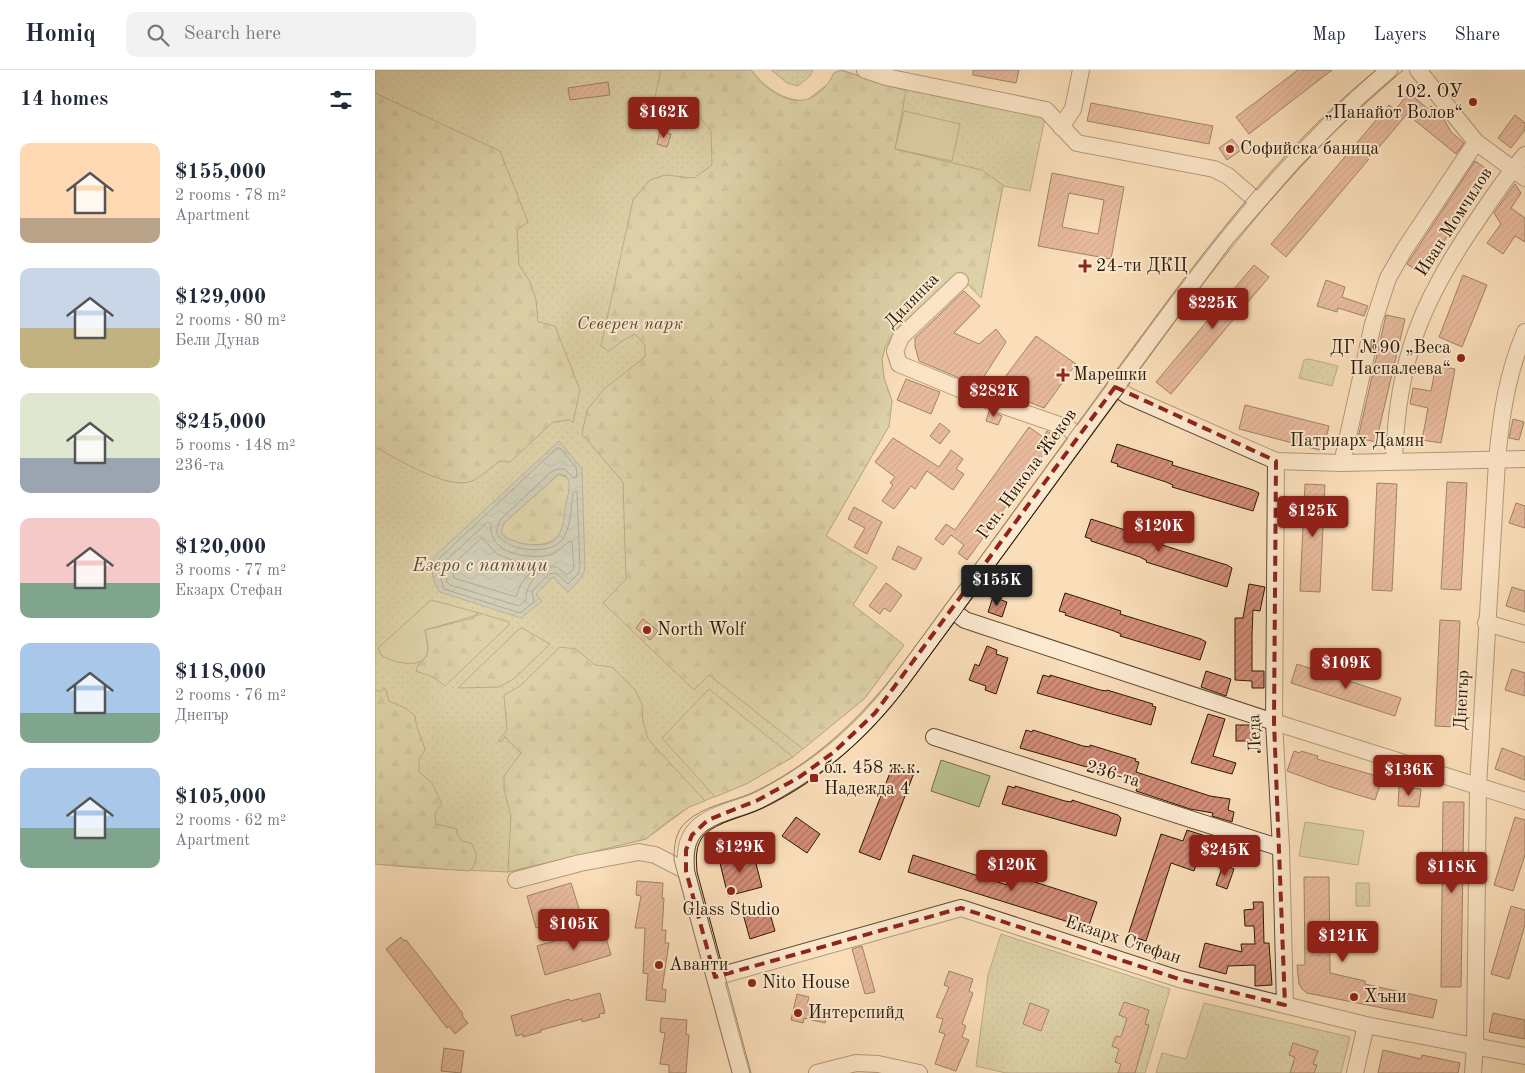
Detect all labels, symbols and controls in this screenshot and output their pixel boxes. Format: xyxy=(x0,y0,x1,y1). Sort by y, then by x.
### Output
search box xyxy=(126,12,476,57)
icon: search xyxy=(144,21,172,49)
text: Homiq xyxy=(25,23,96,47)
text: Search here xyxy=(184,25,281,44)
text: Map xyxy=(1312,26,1346,44)
text: Layers xyxy=(1374,26,1426,44)
text: Share xyxy=(1454,26,1500,44)
place label: 102. ОУ „Панайот Волов“ xyxy=(1324,83,1463,122)
icon: filters xyxy=(327,86,355,114)
text: 14 homes xyxy=(20,89,108,110)
marker: 102. ОУ „Панайот Волов“ xyxy=(1467,96,1479,108)
pin: $162K xyxy=(629,97,699,139)
text: $162K xyxy=(639,105,689,121)
place label: Софийска баница xyxy=(1240,140,1379,159)
marker: Софийска баница xyxy=(1224,143,1236,155)
text: $155,000 xyxy=(175,162,266,183)
icon: home xyxy=(60,163,120,223)
street label: Иван Момчилов xyxy=(1412,164,1496,280)
text: 2 rooms · 78 m² xyxy=(175,188,286,204)
text: Apartment xyxy=(175,208,250,224)
place label: 24-ти ДКЦ xyxy=(1096,257,1188,275)
marker: 24-ти ДКЦ xyxy=(1078,259,1092,273)
street label: Дилянка xyxy=(881,270,943,332)
text: $129,000 xyxy=(175,287,266,308)
icon: home xyxy=(60,288,120,348)
pin: $225K xyxy=(1178,288,1248,330)
text: $225K xyxy=(1188,296,1238,312)
text: 2 rooms · 80 m² xyxy=(175,313,286,329)
park label: Северен парк xyxy=(577,315,683,333)
text: Бели Дунав xyxy=(175,333,260,349)
place label: ДГ №90 „Веса Паспалеева“ xyxy=(1330,339,1451,378)
marker: ДГ №90 „Веса Паспалеева“ xyxy=(1455,352,1467,364)
place label: Марешки xyxy=(1073,366,1147,384)
marker: Марешки xyxy=(1057,369,1069,381)
pin: $282K xyxy=(959,376,1029,418)
text: $282K xyxy=(969,384,1019,400)
street label: Ген. Никола Жеков xyxy=(974,405,1080,543)
text: $245,000 xyxy=(175,412,266,433)
icon: home xyxy=(60,413,120,473)
street label: Патриарх Дамян xyxy=(1290,432,1424,450)
text: 5 rooms · 148 m² xyxy=(175,438,295,454)
text: 236-та xyxy=(175,458,224,474)
pin: $125K xyxy=(1278,496,1348,538)
text: $125K xyxy=(1288,504,1338,520)
pin: $120K xyxy=(1124,510,1194,553)
text: $120K xyxy=(1134,519,1184,535)
text: $120,000 xyxy=(175,537,266,558)
icon: home xyxy=(60,538,120,598)
water label: Езеро с патици xyxy=(411,557,548,576)
text: 3 rooms · 77 m² xyxy=(175,563,286,579)
pin: $155K xyxy=(962,564,1032,607)
text: $155K xyxy=(972,573,1022,589)
text: Екзарх Стефан xyxy=(175,583,283,599)
place label: North Wolf xyxy=(657,621,747,639)
marker: North Wolf xyxy=(641,624,653,636)
pin: $109K xyxy=(1311,648,1381,690)
text: $109K xyxy=(1321,656,1371,672)
text: $118,000 xyxy=(175,662,266,683)
icon: home xyxy=(60,663,120,723)
street label: Днепър xyxy=(1451,669,1473,731)
text: 2 rooms · 76 m² xyxy=(175,688,286,704)
text: Днепър xyxy=(175,708,229,724)
street label: Леда xyxy=(1245,714,1265,754)
pin: $136K xyxy=(1374,754,1444,797)
street label: 236-та xyxy=(1084,757,1142,791)
place label: бл. 458 ж.к. Надежда 4 xyxy=(824,759,920,798)
text: $136K xyxy=(1384,763,1434,779)
marker: бл. 458 ж.к. Надежда 4 xyxy=(808,772,820,784)
text: $105,000 xyxy=(175,787,266,808)
icon: home xyxy=(60,788,120,848)
text: 2 rooms · 62 m² xyxy=(175,813,286,829)
pin: $129K xyxy=(705,832,775,874)
text: Apartment xyxy=(175,833,250,849)
pin: $245K xyxy=(1190,834,1260,877)
text: $129K xyxy=(715,840,765,856)
text: $245K xyxy=(1200,843,1250,859)
pin: $120K xyxy=(977,850,1047,892)
pin: $118K xyxy=(1417,852,1487,894)
text: $120K xyxy=(987,858,1037,874)
text: $118K xyxy=(1427,860,1477,876)
marker: Glass Studio xyxy=(725,885,737,897)
place label: Glass Studio xyxy=(682,901,780,919)
pin: $105K xyxy=(539,908,609,951)
street label: Екзарх Стефан xyxy=(1062,913,1183,968)
text: $105K xyxy=(549,917,599,933)
pin: $121K xyxy=(1308,920,1378,963)
text: $121K xyxy=(1318,929,1368,945)
place label: Аванти xyxy=(669,956,728,974)
marker: Аванти xyxy=(653,959,665,971)
place label: Nito House xyxy=(762,974,850,992)
marker: Nito House xyxy=(746,977,758,989)
place label: Хъни xyxy=(1364,988,1407,1006)
marker: Хъни xyxy=(1348,991,1360,1003)
place label: Интерспийд xyxy=(808,1004,904,1022)
marker: Интерспийд xyxy=(792,1007,804,1019)

